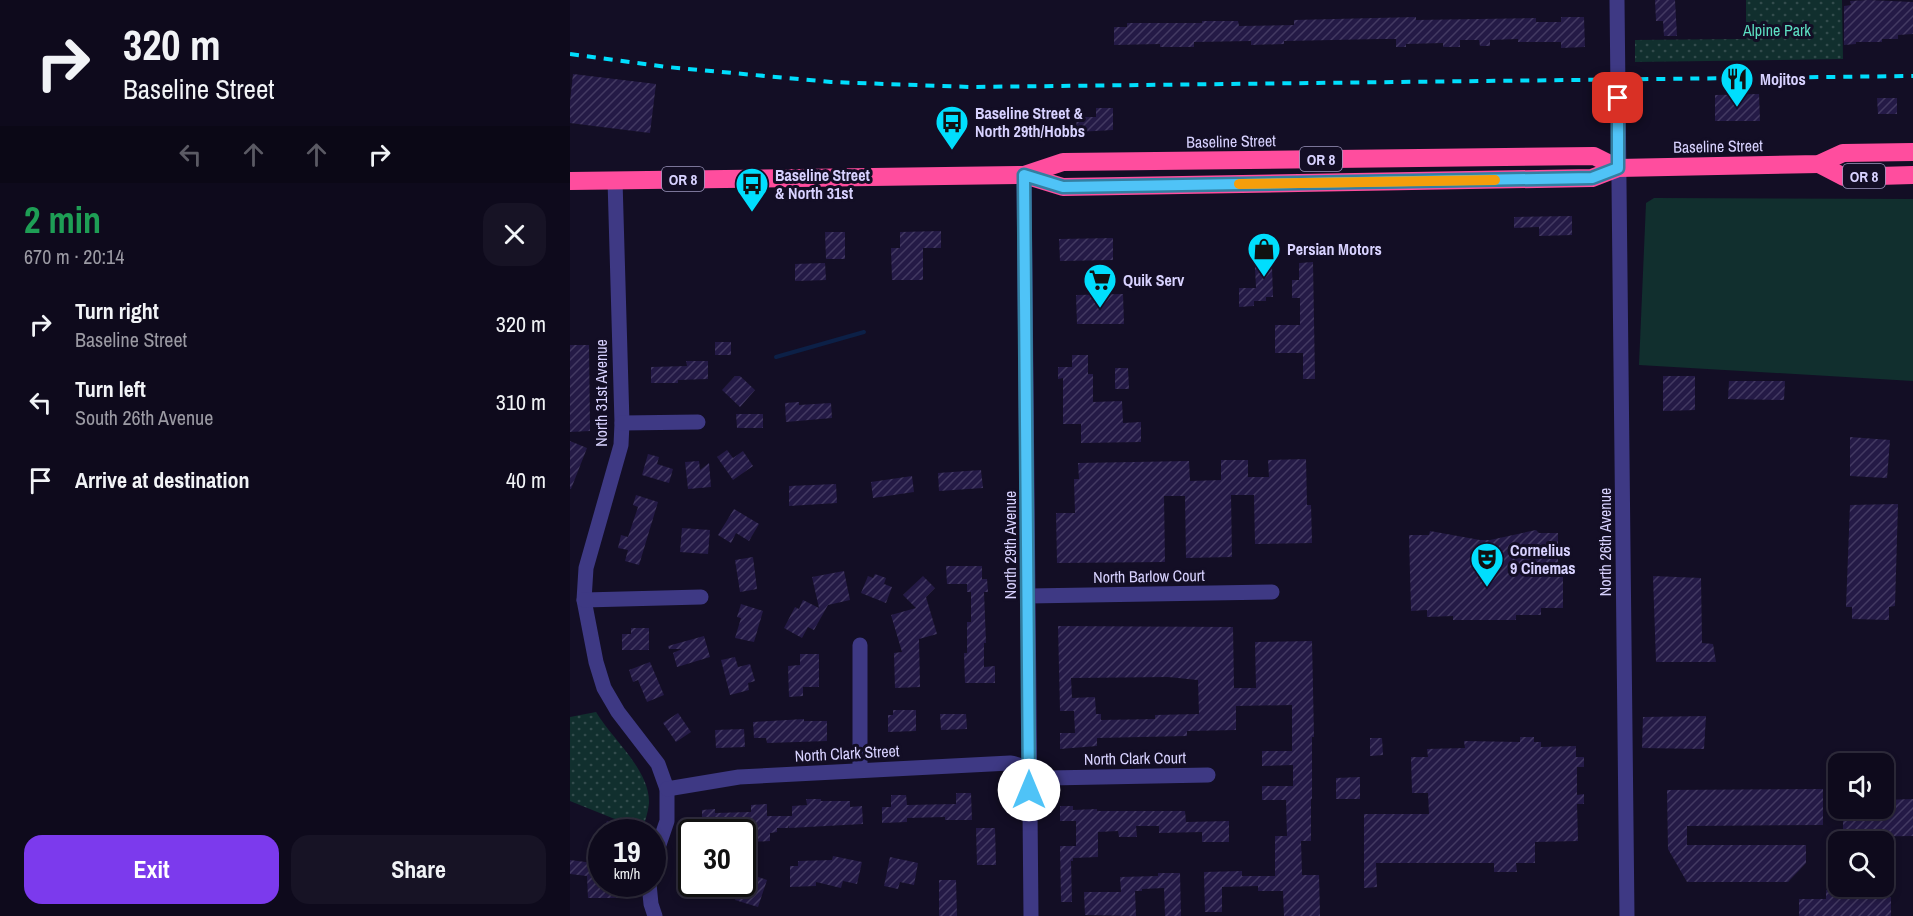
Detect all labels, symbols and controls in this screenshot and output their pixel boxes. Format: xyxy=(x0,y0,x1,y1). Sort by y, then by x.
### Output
text: 320 m xyxy=(123,17,221,73)
park label: Alpine Park xyxy=(1742,19,1811,41)
icon: right xyxy=(24,24,102,102)
restaurant icon: Mojitos xyxy=(1719,61,1755,108)
place label: Mojitos xyxy=(1760,68,1806,90)
text: Baseline Street xyxy=(123,71,274,107)
pin xyxy=(1592,72,1643,123)
icon: arrive xyxy=(1601,81,1634,114)
place label: Baseline Street & North 29th/Hobbs xyxy=(975,102,1085,142)
bus stop icon: Baseline Street & North 29th/Hobbs xyxy=(934,104,970,151)
street label: Baseline Street xyxy=(1186,129,1276,153)
street label: Baseline Street xyxy=(1673,134,1763,158)
icon: left xyxy=(174,138,207,171)
icon: ahead xyxy=(237,138,270,171)
icon: ahead xyxy=(300,138,333,171)
icon: right xyxy=(363,138,396,171)
road number: OR 8 xyxy=(1300,147,1342,171)
place label: Baseline Street & North 31st xyxy=(775,164,870,204)
road number: OR 8 xyxy=(1843,164,1885,188)
bus stop icon: Baseline Street & North 31st xyxy=(734,166,770,213)
road number: OR 8 xyxy=(662,167,704,191)
text: 2 min xyxy=(24,196,101,244)
button: close xyxy=(483,203,546,266)
shop icon: Persian Motors xyxy=(1246,231,1282,278)
place label: Persian Motors xyxy=(1287,238,1382,260)
text: 670 m · 20:14 xyxy=(24,243,124,270)
supermarket icon: Quik Serv xyxy=(1082,262,1118,309)
place label: Quik Serv xyxy=(1123,269,1185,291)
text: Turn right xyxy=(75,296,159,326)
icon: right xyxy=(24,308,57,341)
text: 320 m xyxy=(496,309,546,339)
text: Baseline Street xyxy=(75,326,187,353)
street label: North 31st Avenue xyxy=(590,339,612,447)
text: Turn left xyxy=(75,374,146,404)
icon: left xyxy=(24,386,57,419)
text: 310 m xyxy=(496,387,546,417)
text: South 26th Avenue xyxy=(75,404,213,431)
icon: arrive xyxy=(24,464,57,497)
text: Arrive at destination xyxy=(75,465,249,495)
text: 40 m xyxy=(506,465,546,495)
street label: North 26th Avenue xyxy=(1594,488,1616,596)
street label: North 29th Avenue xyxy=(999,491,1021,599)
place label: Cornelius 9 Cinemas xyxy=(1510,539,1576,579)
theatre icon: Cornelius 9 Cinemas xyxy=(1469,541,1505,588)
street label: North Barlow Court xyxy=(1093,564,1205,588)
street label: North Clark Street xyxy=(794,739,900,767)
street label: North Clark Court xyxy=(1084,746,1187,770)
map controls xyxy=(1828,753,1894,897)
button: sound xyxy=(1828,753,1894,819)
position arrow xyxy=(997,758,1061,822)
speed limit sign: 30 xyxy=(678,819,756,897)
text: 19 xyxy=(613,831,641,871)
button: search xyxy=(1828,831,1894,897)
button: Exit xyxy=(24,835,279,904)
button: Share xyxy=(291,835,546,904)
text: km/h xyxy=(614,863,640,884)

